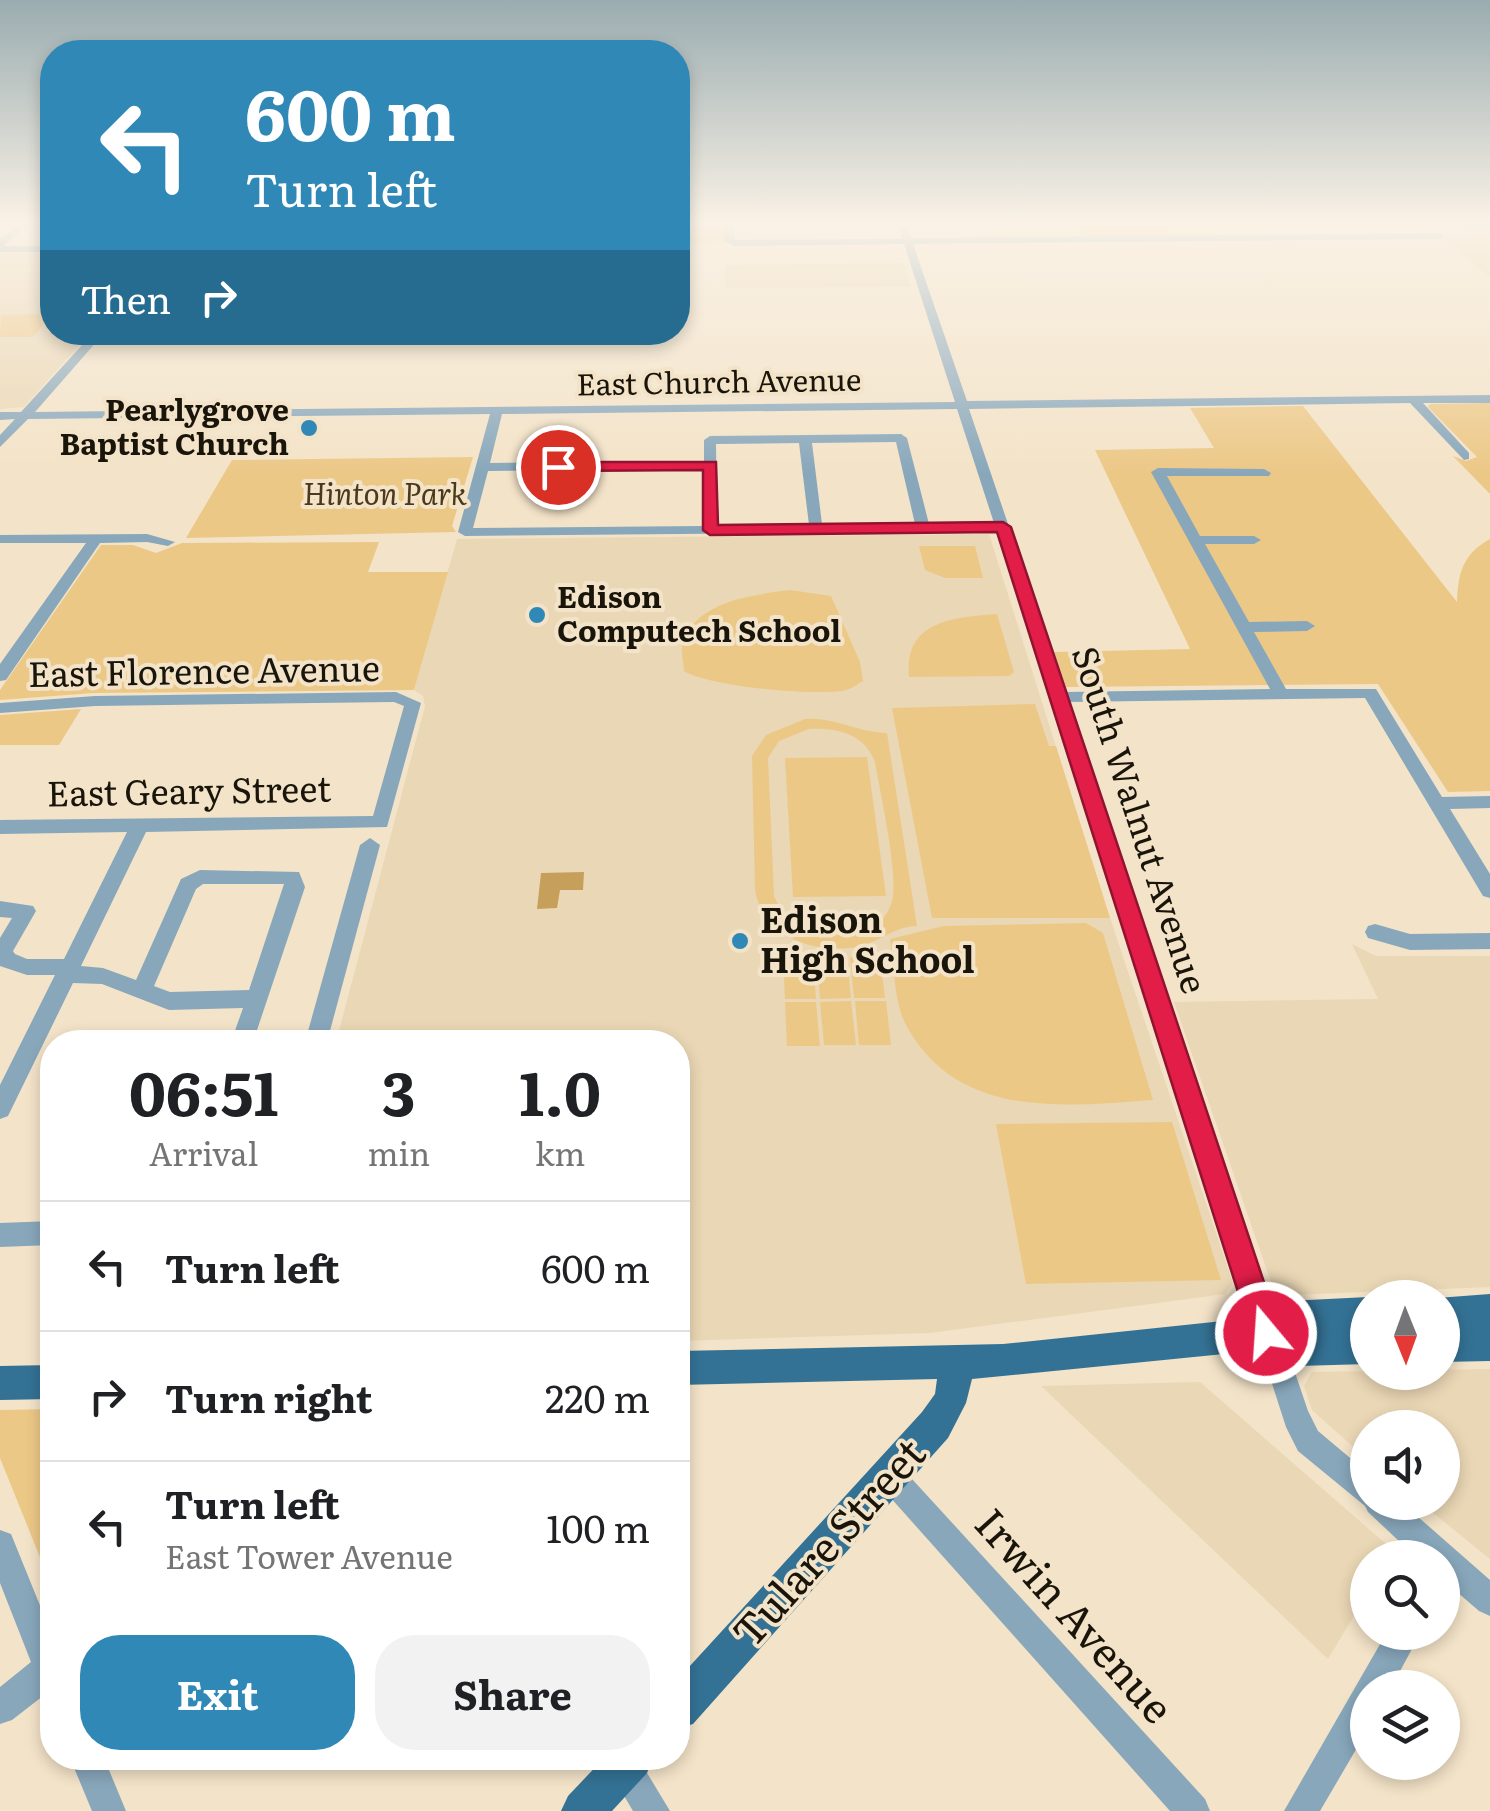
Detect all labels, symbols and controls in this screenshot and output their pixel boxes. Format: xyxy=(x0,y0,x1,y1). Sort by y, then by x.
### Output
text: 600 m xyxy=(245,59,456,163)
icon: left xyxy=(80,80,210,210)
text: Turn left xyxy=(245,154,437,221)
text: Then xyxy=(80,269,171,326)
icon: right xyxy=(191,270,246,325)
street label: East Church Avenue xyxy=(576,356,862,404)
place label: Pearlygrove Baptist Church xyxy=(60,386,289,464)
marker: Pearlygrove Baptist Church xyxy=(298,417,320,439)
pin xyxy=(516,425,601,510)
icon: arrive xyxy=(531,440,586,495)
park label: Hinton Park xyxy=(303,470,467,514)
place label: Edison Computech School xyxy=(557,573,841,651)
marker: Edison Computech School xyxy=(526,604,548,626)
street label: South Walnut Avenue xyxy=(1061,639,1223,999)
street label: East Florence Avenue xyxy=(27,640,380,698)
street label: East Geary Street xyxy=(46,761,332,817)
place label: Edison High School xyxy=(760,892,975,984)
marker: Edison High School xyxy=(729,930,751,952)
text: 06:51 xyxy=(129,1045,278,1134)
text: 3 xyxy=(382,1045,416,1134)
text: 1.0 xyxy=(519,1045,601,1134)
text: Arrival xyxy=(149,1128,258,1176)
text: min xyxy=(367,1128,430,1176)
text: km xyxy=(535,1128,585,1176)
text: Turn left xyxy=(165,1238,340,1295)
text: 600 m xyxy=(541,1238,650,1295)
icon: left xyxy=(80,1239,135,1294)
north arrow xyxy=(1350,1280,1460,1390)
map controls xyxy=(1350,1280,1460,1780)
position arrow xyxy=(1214,1281,1318,1385)
text: Turn right xyxy=(165,1368,372,1425)
text: 220 m xyxy=(545,1368,650,1425)
icon: right xyxy=(80,1369,135,1424)
button: sound xyxy=(1350,1410,1460,1520)
street label: Tulare Street xyxy=(716,1423,938,1659)
text: Turn left xyxy=(165,1474,340,1531)
street label: Irwin Avenue xyxy=(963,1493,1190,1735)
text: 100 m xyxy=(546,1498,650,1555)
icon: left xyxy=(80,1499,135,1554)
text: East Tower Avenue xyxy=(165,1531,453,1579)
button: search xyxy=(1350,1540,1460,1650)
button: Exit xyxy=(80,1635,355,1750)
button: Share xyxy=(375,1635,650,1750)
button: layers xyxy=(1350,1670,1460,1780)

